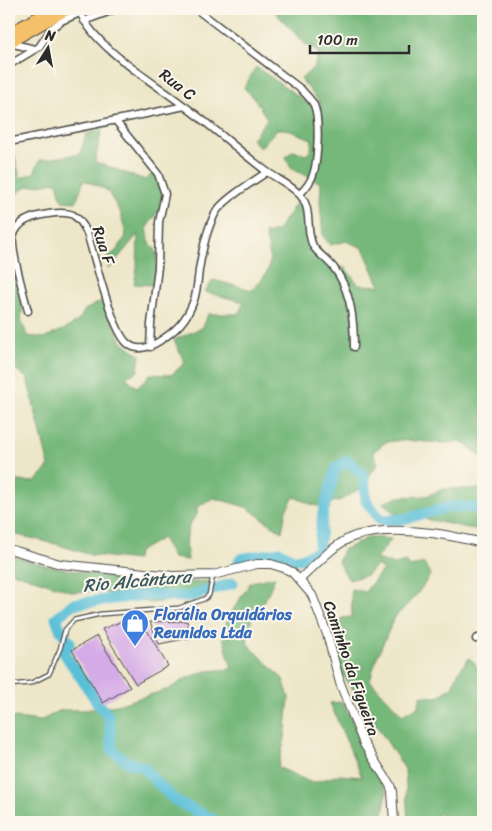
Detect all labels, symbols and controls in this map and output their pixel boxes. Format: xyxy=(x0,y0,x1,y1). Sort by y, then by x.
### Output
north arrow xyxy=(22,22,72,72)
text: N xyxy=(42,22,58,49)
scale bar xyxy=(310,22,408,54)
text: 100 m xyxy=(317,27,358,53)
street label: Rua C xyxy=(153,61,203,108)
street label: Rua F xyxy=(84,222,124,269)
water label: Rio Alcântara xyxy=(82,560,194,602)
street label: Caminho da Figueira xyxy=(315,597,388,740)
place label: Florália Orquidários Reunidos Ltda xyxy=(153,600,292,647)
shop icon: Florália Orquidários Reunidos Ltda xyxy=(120,608,150,647)

